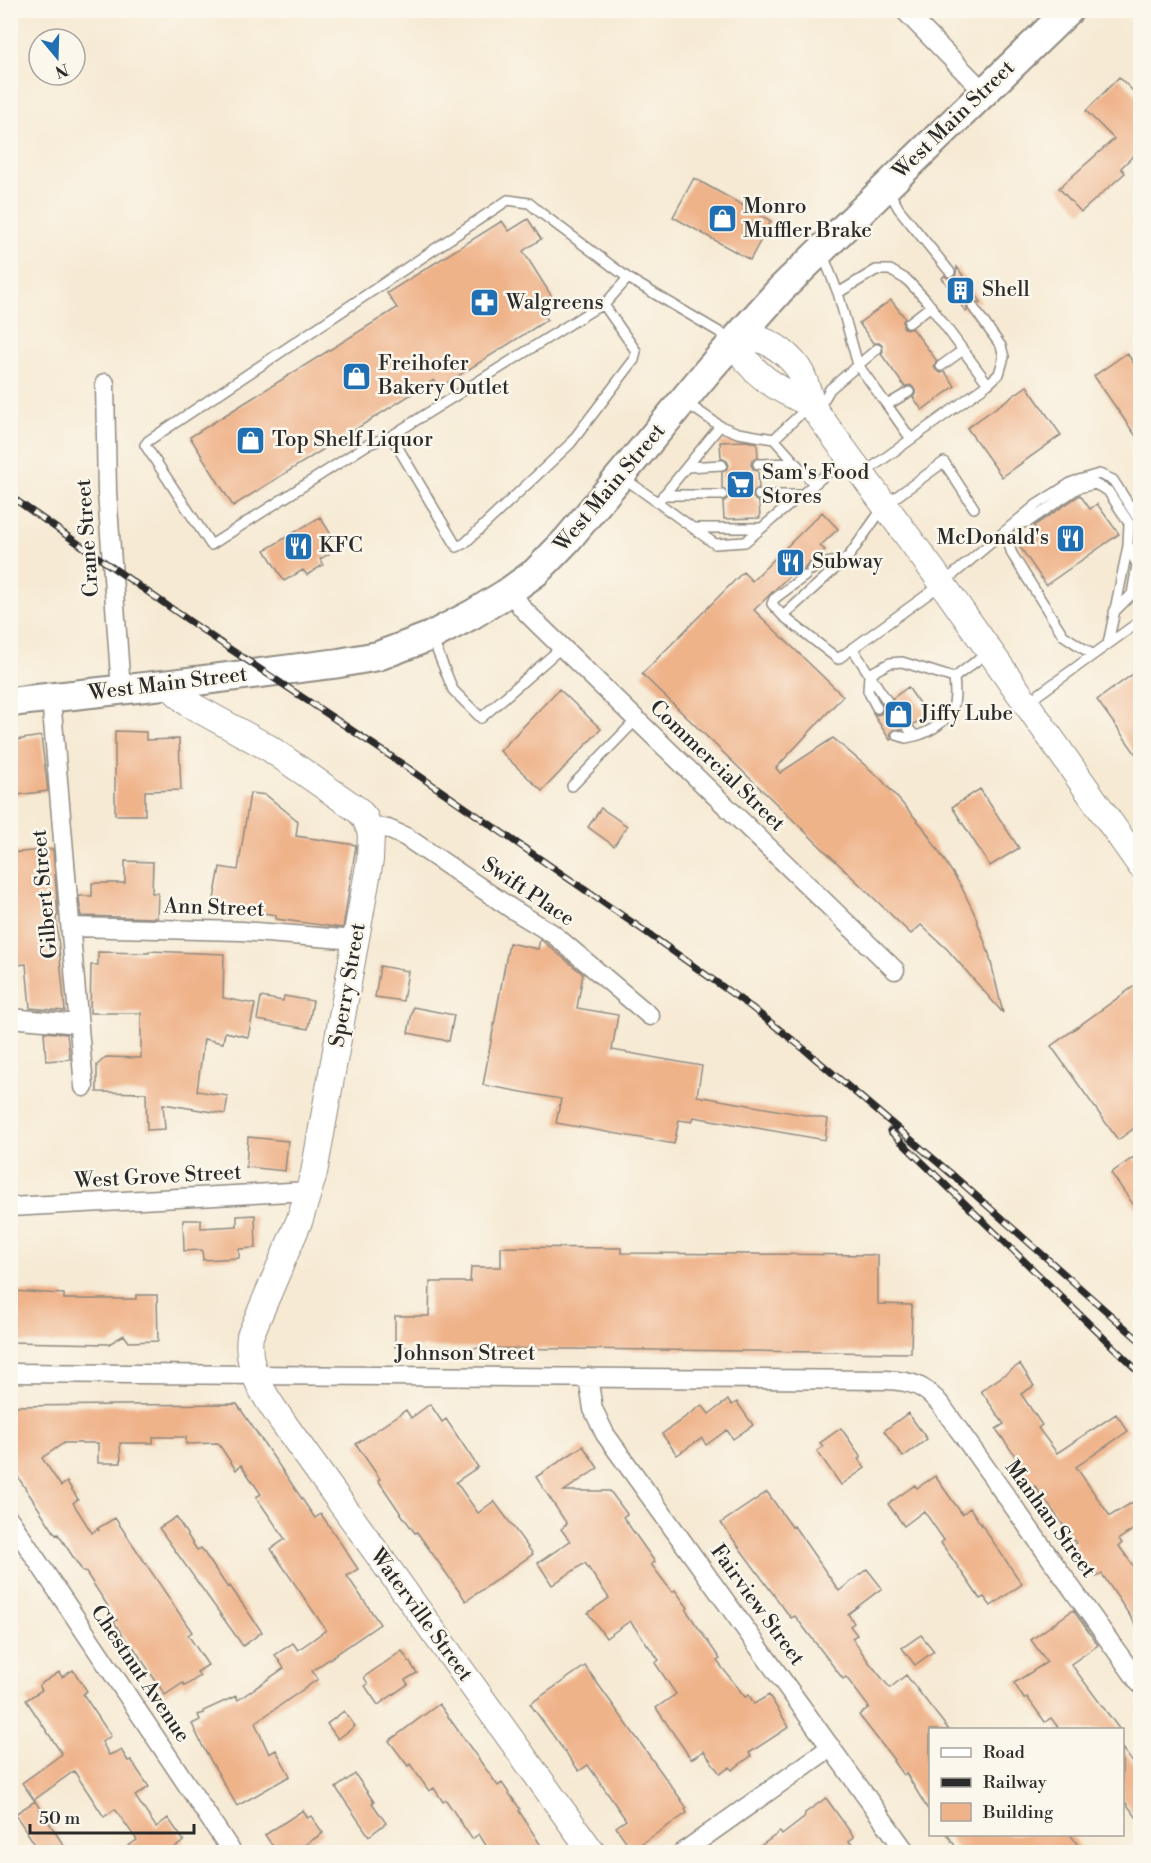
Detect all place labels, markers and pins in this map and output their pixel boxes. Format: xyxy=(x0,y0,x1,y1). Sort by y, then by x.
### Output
place label: Monro Muffler Brake xyxy=(743,194,872,244)
shop icon: Monro Muffler Brake xyxy=(706,203,738,235)
building icon: Shell xyxy=(945,274,977,306)
place label: Shell xyxy=(982,277,1030,303)
pharmacy icon: Walgreens xyxy=(469,287,501,319)
place label: Walgreens xyxy=(505,290,604,316)
place label: Freihofer Bakery Outlet xyxy=(377,351,510,401)
shop icon: Freihofer Bakery Outlet xyxy=(341,360,373,392)
shop icon: Top Shelf Liquor xyxy=(235,424,267,456)
place label: Top Shelf Liquor xyxy=(272,427,433,453)
place label: Sam's Food Stores xyxy=(762,460,869,510)
supermarket icon: Sam's Food Stores xyxy=(725,469,757,501)
restaurant icon: McDonald's xyxy=(1054,522,1086,554)
place label: McDonald's xyxy=(937,525,1049,551)
restaurant icon: KFC xyxy=(282,530,314,562)
place label: KFC xyxy=(319,533,363,559)
restaurant icon: Subway xyxy=(775,546,807,578)
place label: Subway xyxy=(812,549,884,575)
shop icon: Jiffy Lube xyxy=(883,698,915,730)
place label: Jiffy Lube xyxy=(919,701,1013,727)

